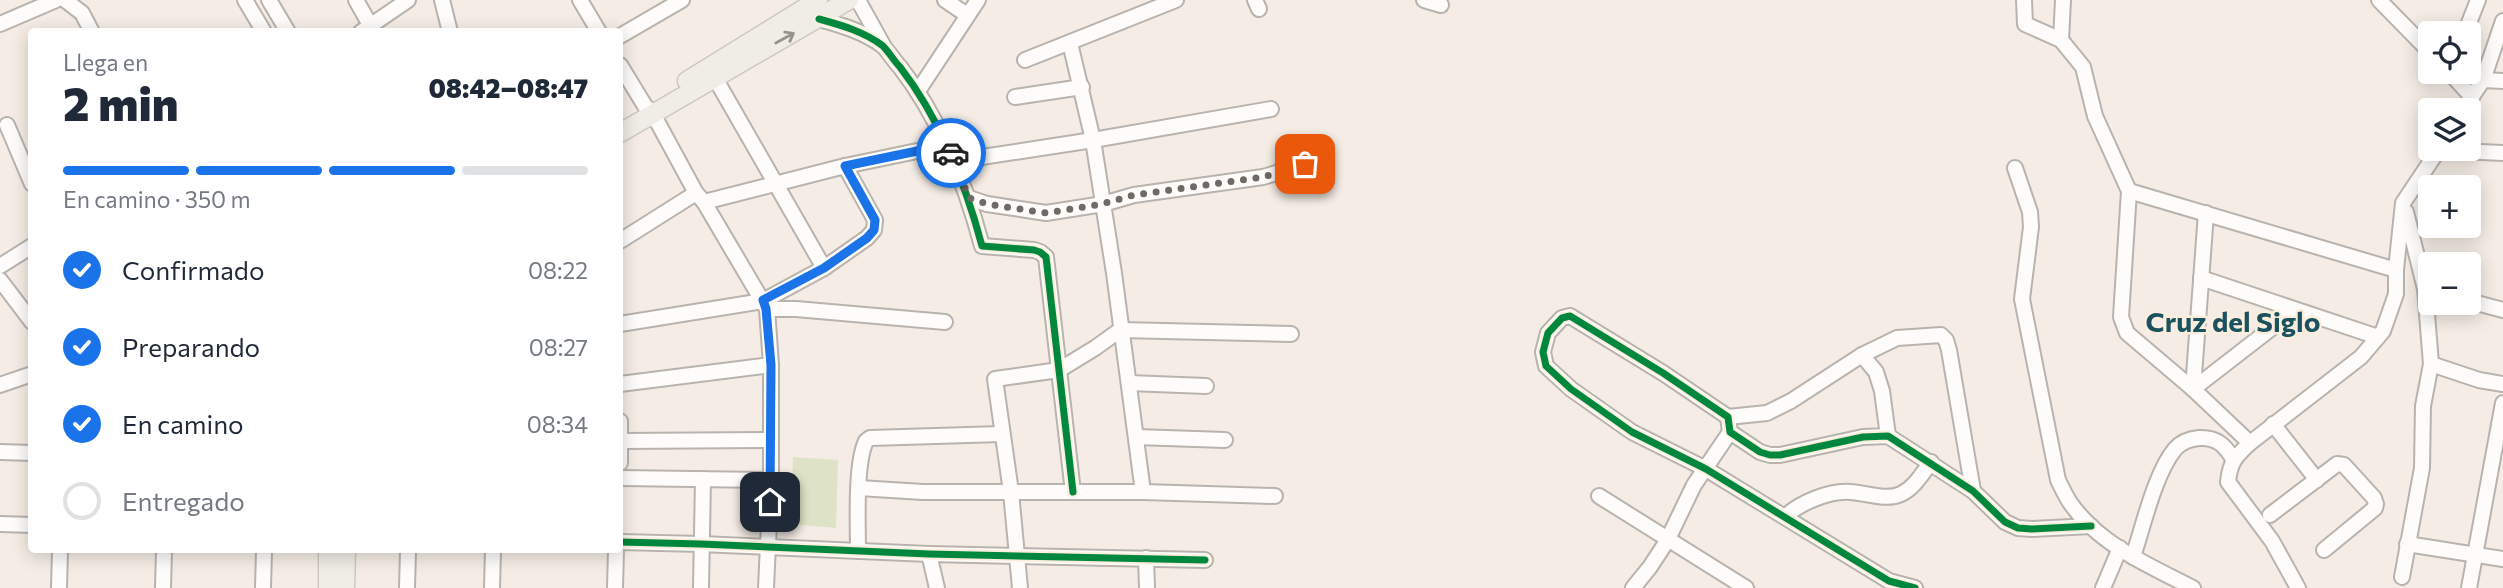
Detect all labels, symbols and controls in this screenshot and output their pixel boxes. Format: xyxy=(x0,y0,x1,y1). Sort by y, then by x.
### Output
map controls xyxy=(2418,21,2481,315)
button: locate xyxy=(2418,21,2481,84)
one-way arrow xyxy=(774,31,795,44)
text: Llega en xyxy=(63,48,148,76)
text: 08:42–08:47 xyxy=(428,72,588,103)
text: 2 min xyxy=(63,74,179,130)
button: layers xyxy=(2418,98,2481,161)
courier xyxy=(916,118,986,188)
icon: car xyxy=(932,134,970,172)
pin xyxy=(1275,134,1335,194)
icon: bag xyxy=(1286,145,1324,183)
button: + xyxy=(2418,175,2481,238)
text: En camino · 350 m xyxy=(63,185,251,213)
icon: check xyxy=(63,251,101,289)
button: − xyxy=(2418,252,2481,315)
text: Confirmado xyxy=(122,254,264,285)
text: 08:22 xyxy=(528,256,588,284)
district label: Cruz del Siglo xyxy=(2146,304,2320,338)
icon: check xyxy=(63,328,101,366)
text: Preparando xyxy=(122,331,260,362)
text: 08:27 xyxy=(529,333,588,361)
icon: check xyxy=(63,405,101,443)
text: En camino xyxy=(122,408,244,439)
text: 08:34 xyxy=(527,410,588,438)
pin xyxy=(740,472,800,532)
icon: home xyxy=(751,483,789,521)
text: Entregado xyxy=(122,485,245,516)

